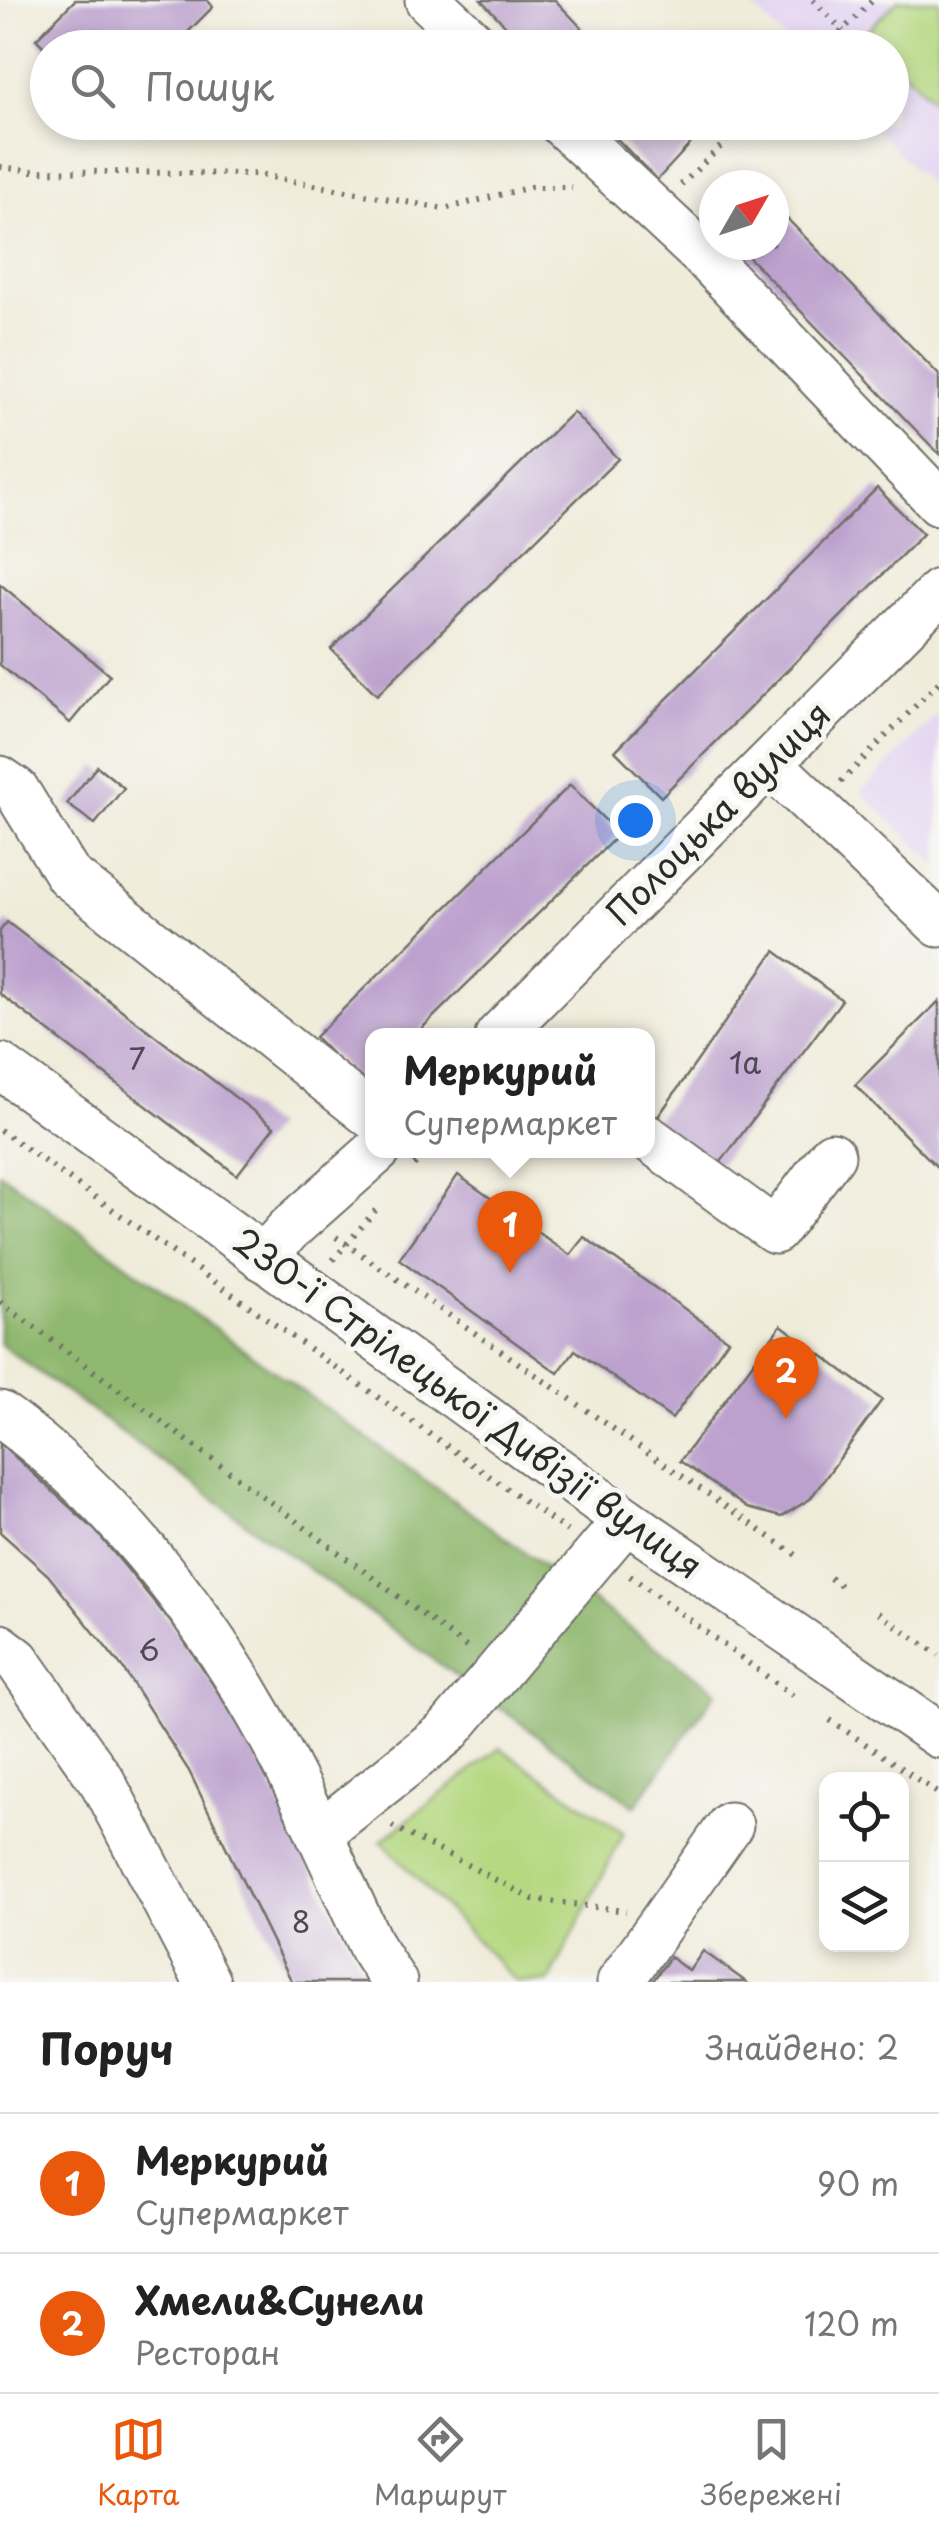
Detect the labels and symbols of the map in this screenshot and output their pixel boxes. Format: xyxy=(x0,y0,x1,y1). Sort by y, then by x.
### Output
north arrow xyxy=(699,170,789,260)
street label: Полоцька вулиця xyxy=(593,688,842,937)
your location xyxy=(610,795,661,846)
house number: 7 xyxy=(128,1035,146,1080)
house number: 1а xyxy=(729,1039,761,1084)
pin: 1 xyxy=(478,1190,542,1273)
street label: 230-ї Стрілецької Дивізії вулиця xyxy=(223,1213,714,1591)
pin: 2 xyxy=(754,1336,818,1419)
house number: 6 xyxy=(138,1626,160,1671)
house number: 8 xyxy=(292,1898,310,1943)

